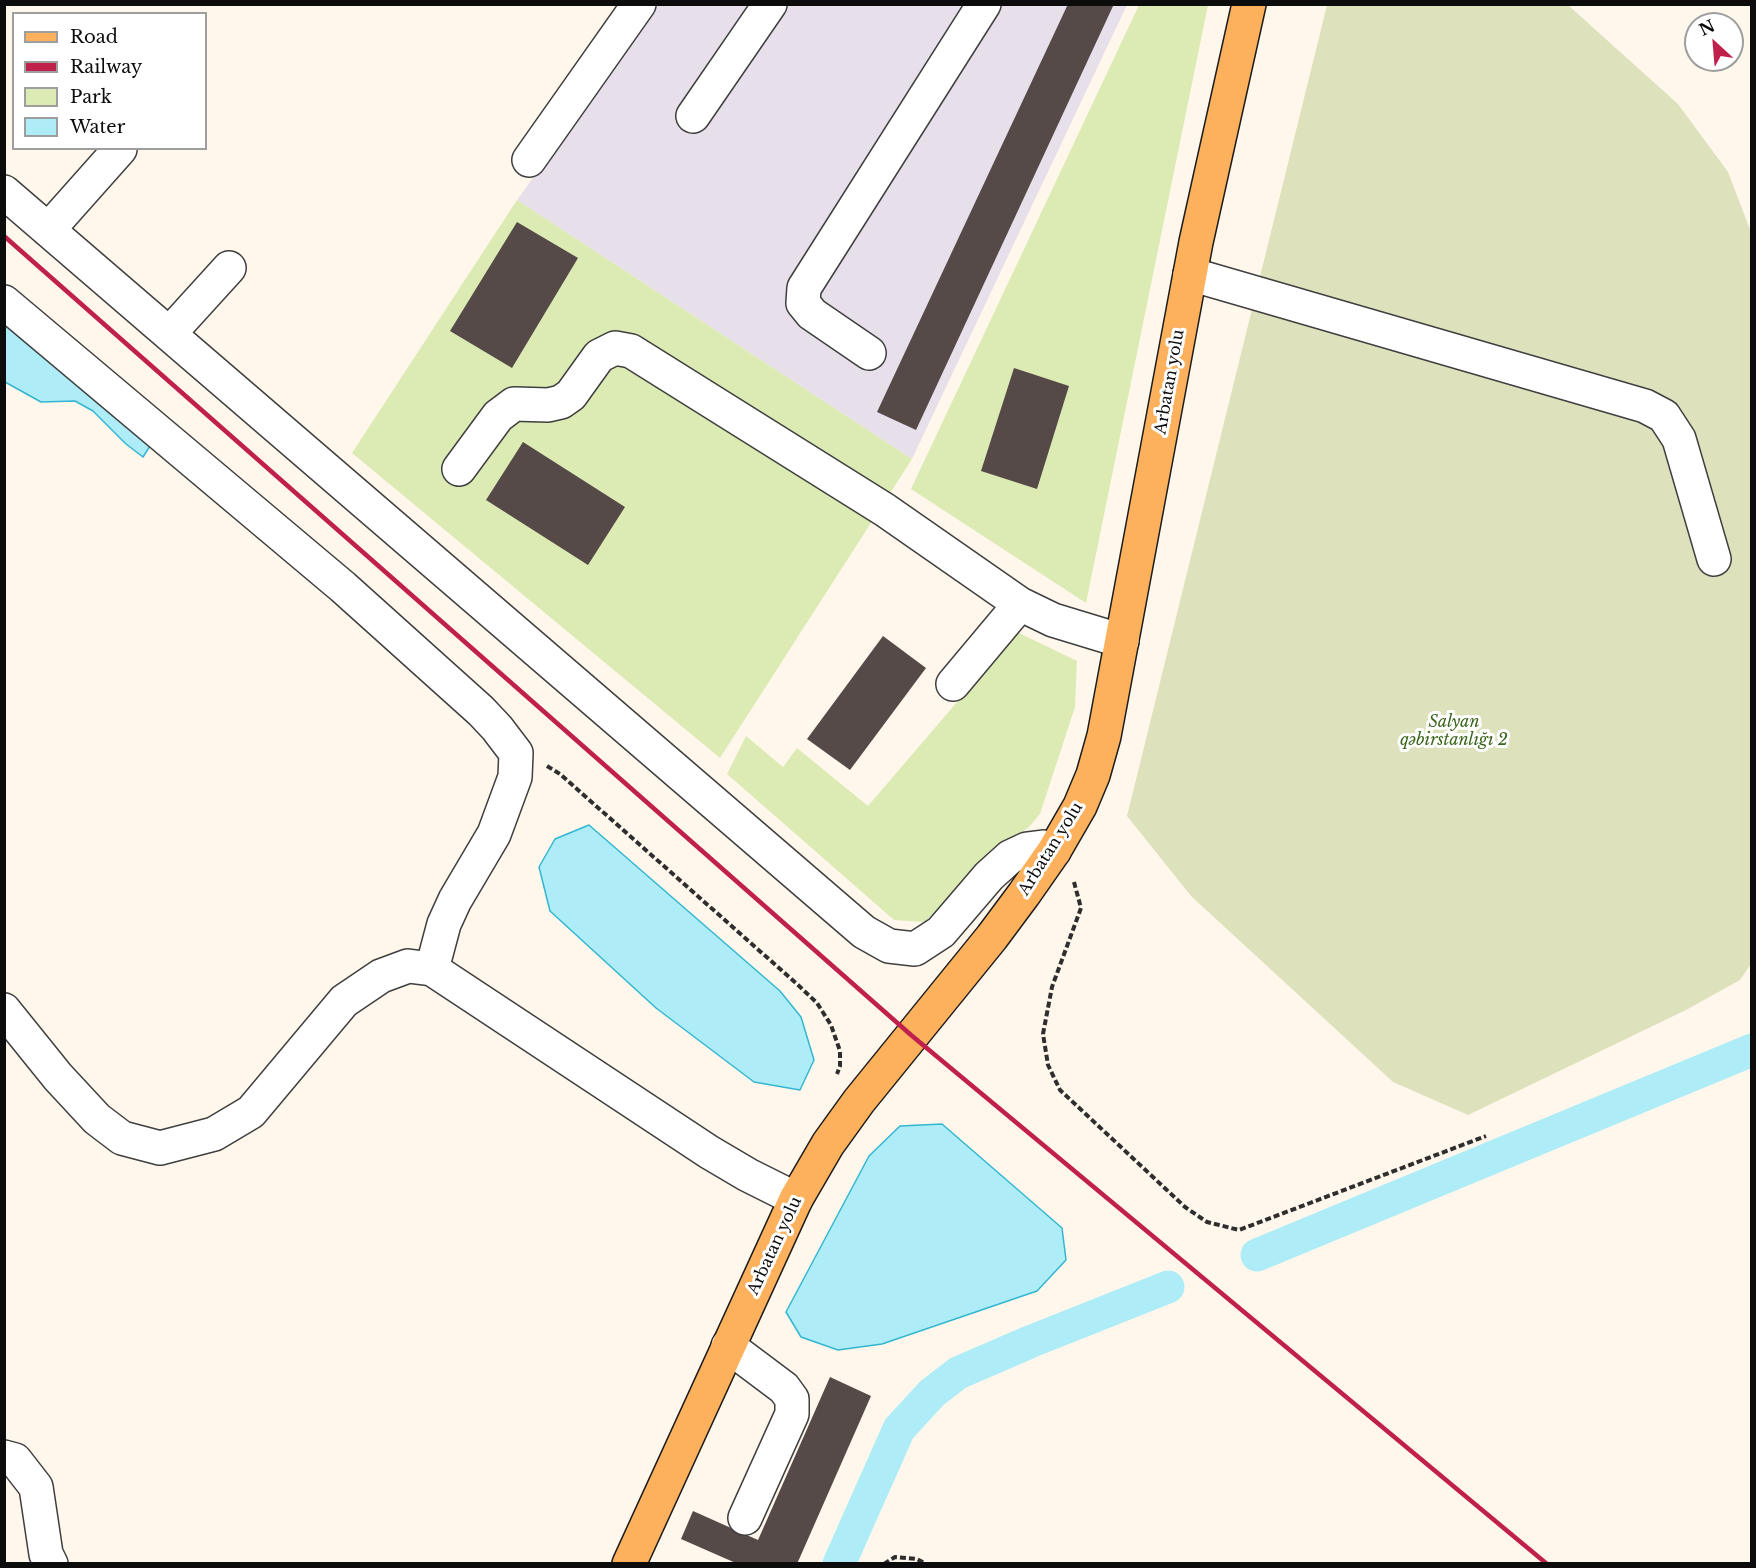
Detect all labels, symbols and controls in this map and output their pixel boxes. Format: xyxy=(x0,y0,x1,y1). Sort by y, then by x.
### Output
legend xyxy=(12,12,207,150)
north arrow xyxy=(1684,12,1744,72)
text: N xyxy=(1696,15,1718,40)
text: Road xyxy=(70,26,118,48)
text: Railway xyxy=(70,56,142,78)
text: Park xyxy=(70,86,112,108)
text: Water xyxy=(70,116,125,138)
street label: Arbatan yolu xyxy=(1151,328,1189,436)
park label: Salyan qəbirstanlığı 2 xyxy=(1400,712,1508,750)
street label: Arbatan yolu xyxy=(1015,799,1087,899)
street label: Arbatan yolu xyxy=(744,1194,806,1298)

